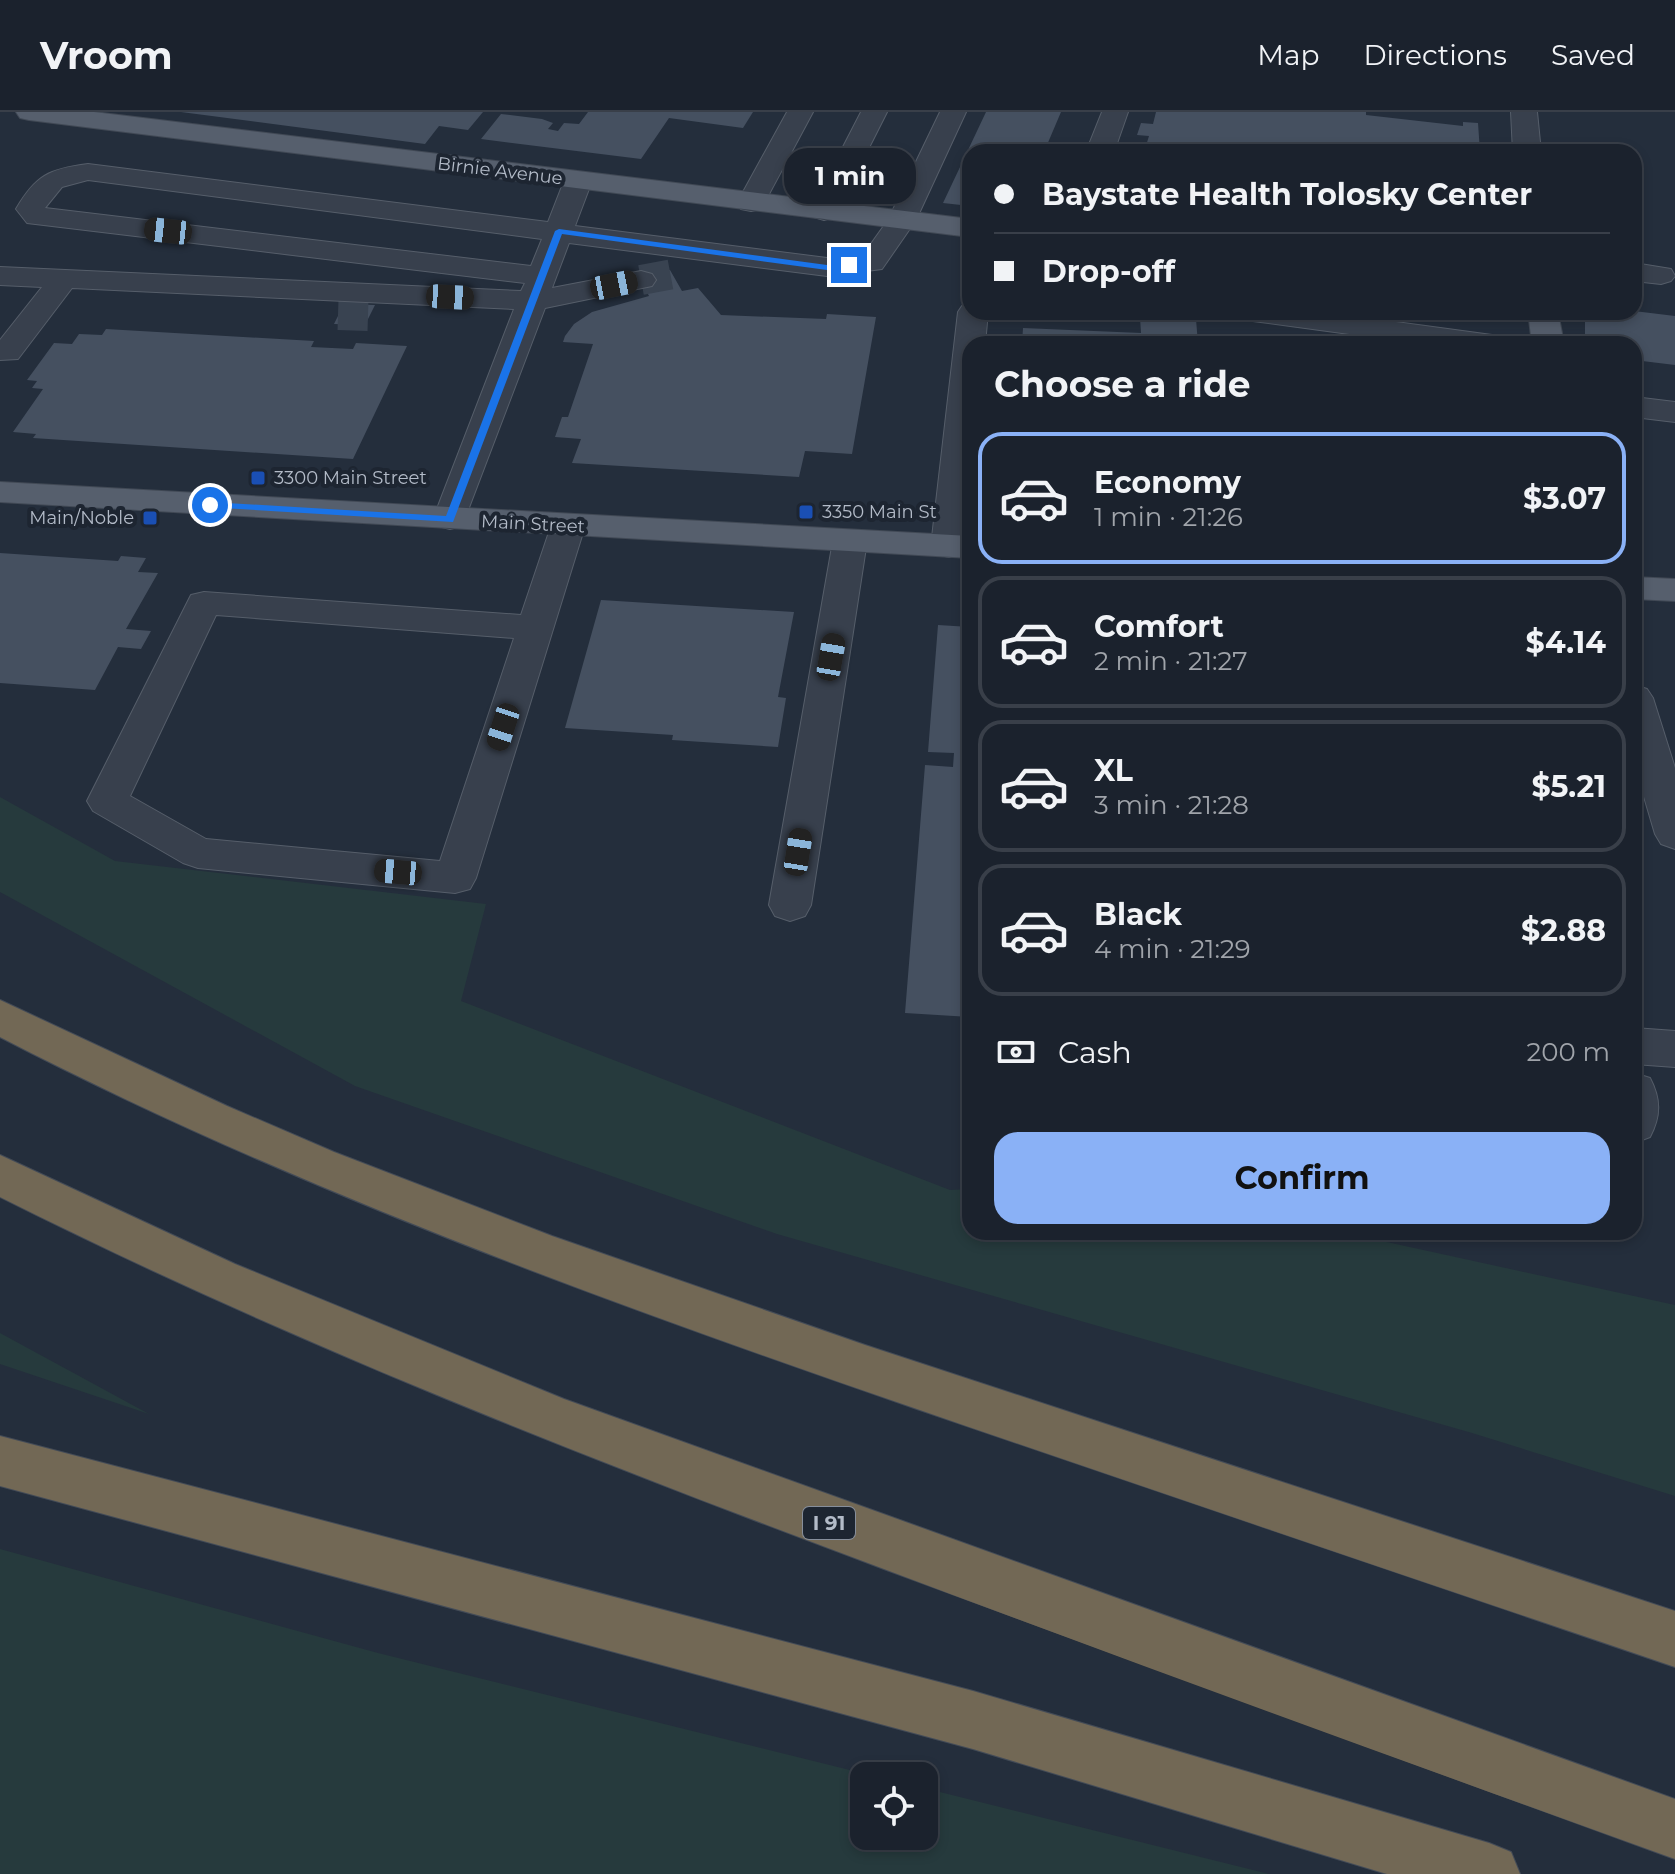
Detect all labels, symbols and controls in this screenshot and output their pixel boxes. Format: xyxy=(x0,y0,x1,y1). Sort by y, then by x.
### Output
text: Vroom xyxy=(40,32,173,79)
text: Map xyxy=(1257,38,1319,72)
text: Directions xyxy=(1363,38,1507,72)
text: Saved xyxy=(1551,38,1635,72)
callout: 1 min xyxy=(783,149,915,205)
street label: Birnie Avenue xyxy=(436,152,564,190)
text: 1 min xyxy=(815,160,885,192)
text: Baystate Health Tolosky Center xyxy=(1042,176,1532,213)
car xyxy=(143,217,193,245)
route end xyxy=(831,247,867,283)
text: Drop-off xyxy=(1042,253,1175,290)
car xyxy=(588,269,640,301)
car xyxy=(425,284,475,310)
text: Choose a ride xyxy=(994,362,1251,406)
icon: car xyxy=(998,462,1070,534)
text: Economy xyxy=(1094,464,1241,501)
place label: 3300 Main Street xyxy=(274,467,427,489)
marker: 3300 Main Street xyxy=(249,469,267,487)
text: $3.07 xyxy=(1523,480,1606,517)
route start xyxy=(192,487,228,523)
place label: 3350 Main St xyxy=(822,501,937,523)
text: 1 min · 21:26 xyxy=(1094,501,1243,533)
marker: 3350 Main St xyxy=(797,503,815,521)
place label: Main/Noble xyxy=(29,507,134,529)
marker: Main/Noble xyxy=(141,509,159,527)
street label: Main Street xyxy=(481,510,585,538)
icon: car xyxy=(998,606,1070,678)
text: Comfort xyxy=(1094,608,1224,645)
text: $4.14 xyxy=(1525,624,1606,661)
car xyxy=(815,631,847,683)
text: 2 min · 21:27 xyxy=(1094,645,1248,677)
car xyxy=(484,700,522,754)
icon: car xyxy=(998,750,1070,822)
text: XL xyxy=(1094,752,1133,789)
text: $5.21 xyxy=(1531,768,1606,805)
text: 3 min · 21:28 xyxy=(1094,789,1249,821)
car xyxy=(782,826,814,878)
car xyxy=(373,858,423,886)
icon: car xyxy=(998,894,1070,966)
text: Black xyxy=(1094,896,1182,933)
text: $2.88 xyxy=(1521,912,1606,949)
text: 4 min · 21:29 xyxy=(1094,933,1251,965)
icon: cash xyxy=(994,1030,1038,1074)
text: Cash xyxy=(1058,1034,1132,1071)
text: 200 m xyxy=(1526,1036,1610,1068)
button: Confirm xyxy=(994,1132,1610,1224)
road number: I 91 xyxy=(803,1507,855,1539)
map controls xyxy=(850,1762,938,1850)
button: locate xyxy=(850,1762,938,1850)

